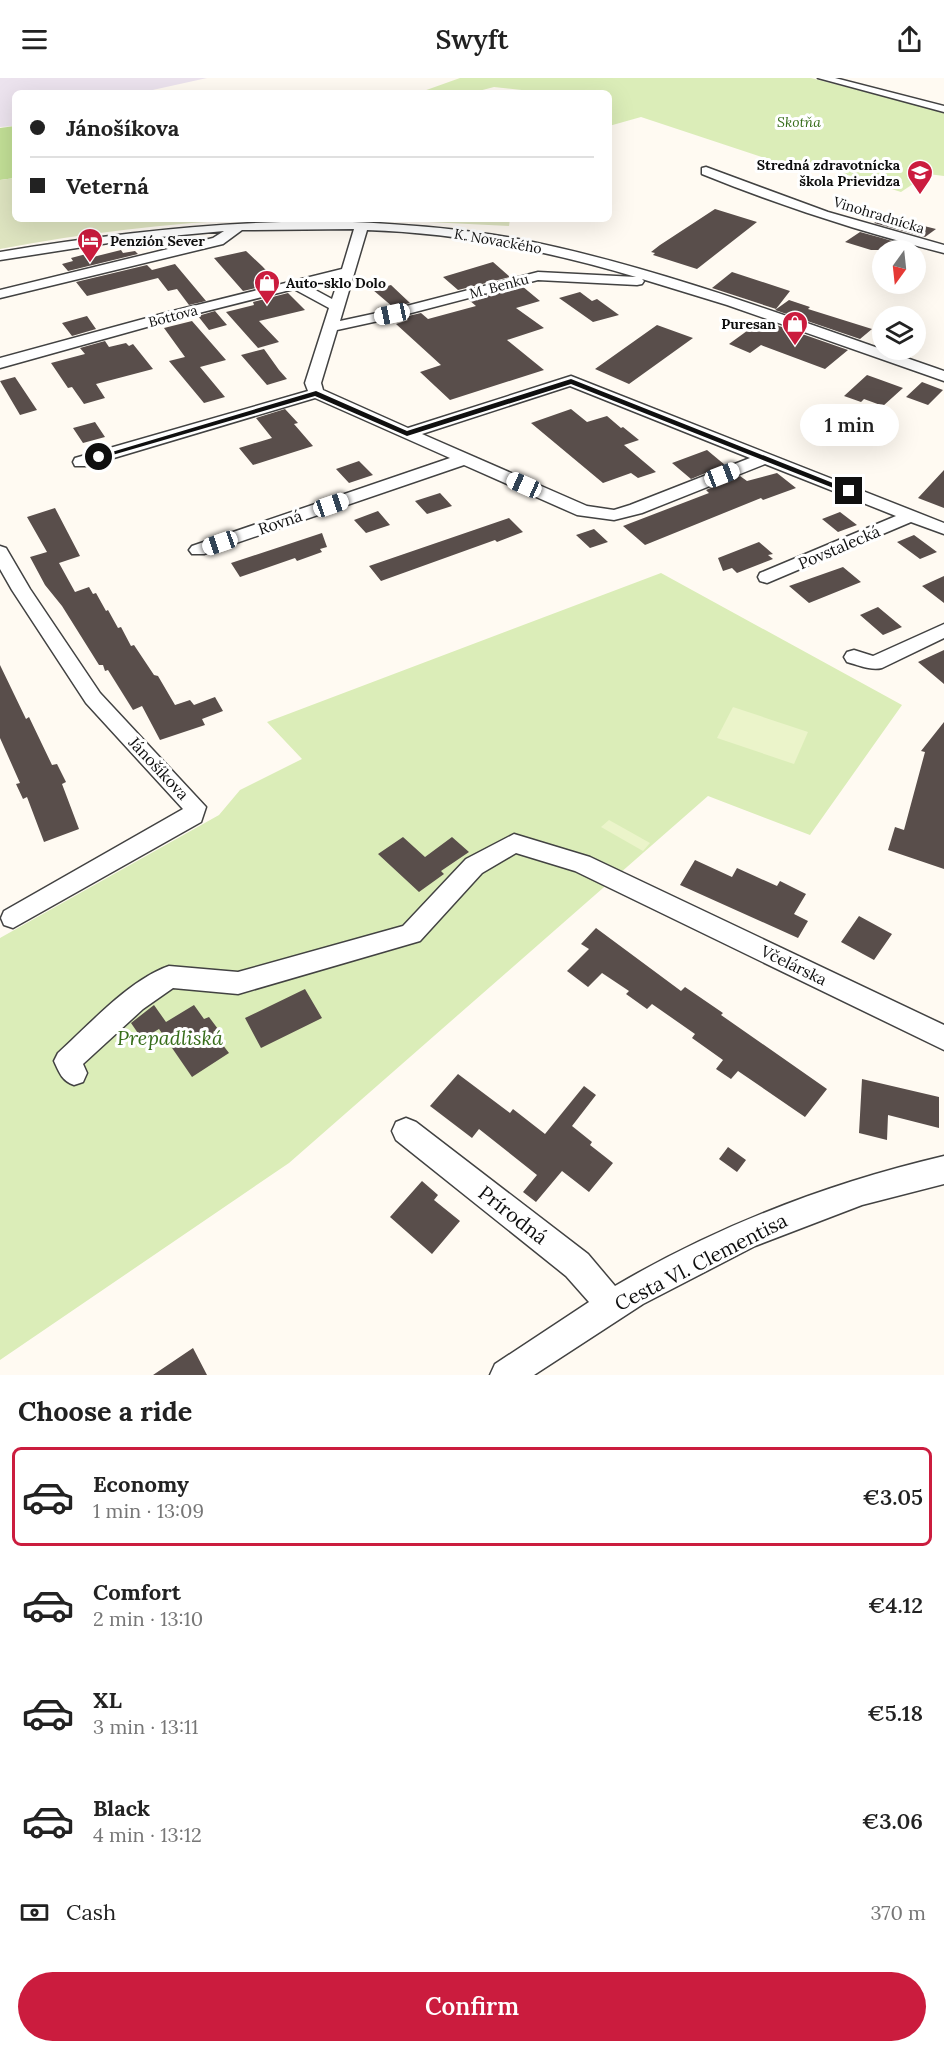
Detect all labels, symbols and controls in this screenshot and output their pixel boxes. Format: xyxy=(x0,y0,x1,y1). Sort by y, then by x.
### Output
text: Swyft xyxy=(436,22,508,56)
icon: menu xyxy=(18,23,51,56)
icon: share xyxy=(893,23,926,56)
park label: Skotňa xyxy=(777,113,821,131)
text: Jánošíkova xyxy=(66,114,179,142)
place label: Stredná zdravotnícka škola Prievidza xyxy=(757,156,901,190)
school or university icon: Stredná zdravotnícka škola Prievidza xyxy=(905,158,935,196)
text: Veterná xyxy=(66,172,149,200)
street label: Vinohradnícka xyxy=(830,192,927,237)
street label: K. Novackého xyxy=(453,224,543,258)
hotel icon: Penzión Sever xyxy=(75,226,105,264)
place label: Penzión Sever xyxy=(110,232,205,250)
north arrow xyxy=(872,240,926,294)
map controls xyxy=(872,240,926,360)
shop icon: Auto-sklo Dolo xyxy=(252,268,282,306)
street label: M. Benku xyxy=(467,269,531,303)
place label: Auto-sklo Dolo xyxy=(286,274,386,292)
street label: Bottova xyxy=(146,301,200,331)
car xyxy=(373,301,411,327)
button: layers xyxy=(872,306,926,360)
shop icon: Puresan xyxy=(780,309,810,347)
place label: Puresan xyxy=(721,315,776,333)
callout: 1 min xyxy=(800,404,898,446)
text: 1 min xyxy=(824,412,875,437)
route start xyxy=(85,443,112,470)
car xyxy=(702,460,742,490)
car xyxy=(504,469,544,501)
route end xyxy=(835,477,862,504)
car xyxy=(311,491,351,519)
street label: Rovná xyxy=(255,505,305,539)
street label: Povstalecká xyxy=(795,521,883,573)
car xyxy=(200,529,240,557)
street label: Jánošíkova xyxy=(124,732,193,804)
street label: Včelárska xyxy=(757,940,830,989)
park label: Prepadliská xyxy=(117,1025,223,1050)
street label: Prírodná xyxy=(474,1180,553,1249)
street label: Cesta Vl. Clementisa xyxy=(610,1207,791,1316)
text: Choose a ride xyxy=(18,1394,192,1428)
icon: car xyxy=(21,1470,75,1524)
text: Economy xyxy=(93,1470,189,1498)
text: €3.05 xyxy=(863,1483,923,1511)
text: 1 min · 13:09 xyxy=(93,1498,204,1523)
icon: car xyxy=(21,1578,75,1632)
text: Comfort xyxy=(93,1578,181,1606)
text: €4.12 xyxy=(868,1591,923,1619)
text: 2 min · 13:10 xyxy=(93,1606,203,1631)
icon: car xyxy=(21,1686,75,1740)
text: XL xyxy=(93,1686,122,1714)
text: €5.18 xyxy=(867,1699,923,1727)
text: 3 min · 13:11 xyxy=(93,1714,199,1739)
icon: car xyxy=(21,1794,75,1848)
text: Black xyxy=(93,1794,150,1822)
text: €3.06 xyxy=(862,1807,923,1835)
text: 4 min · 13:12 xyxy=(93,1822,202,1847)
icon: cash xyxy=(18,1896,51,1929)
text: Cash xyxy=(66,1898,116,1926)
text: 370 m xyxy=(871,1900,926,1925)
button: Confirm xyxy=(18,1972,926,2041)

